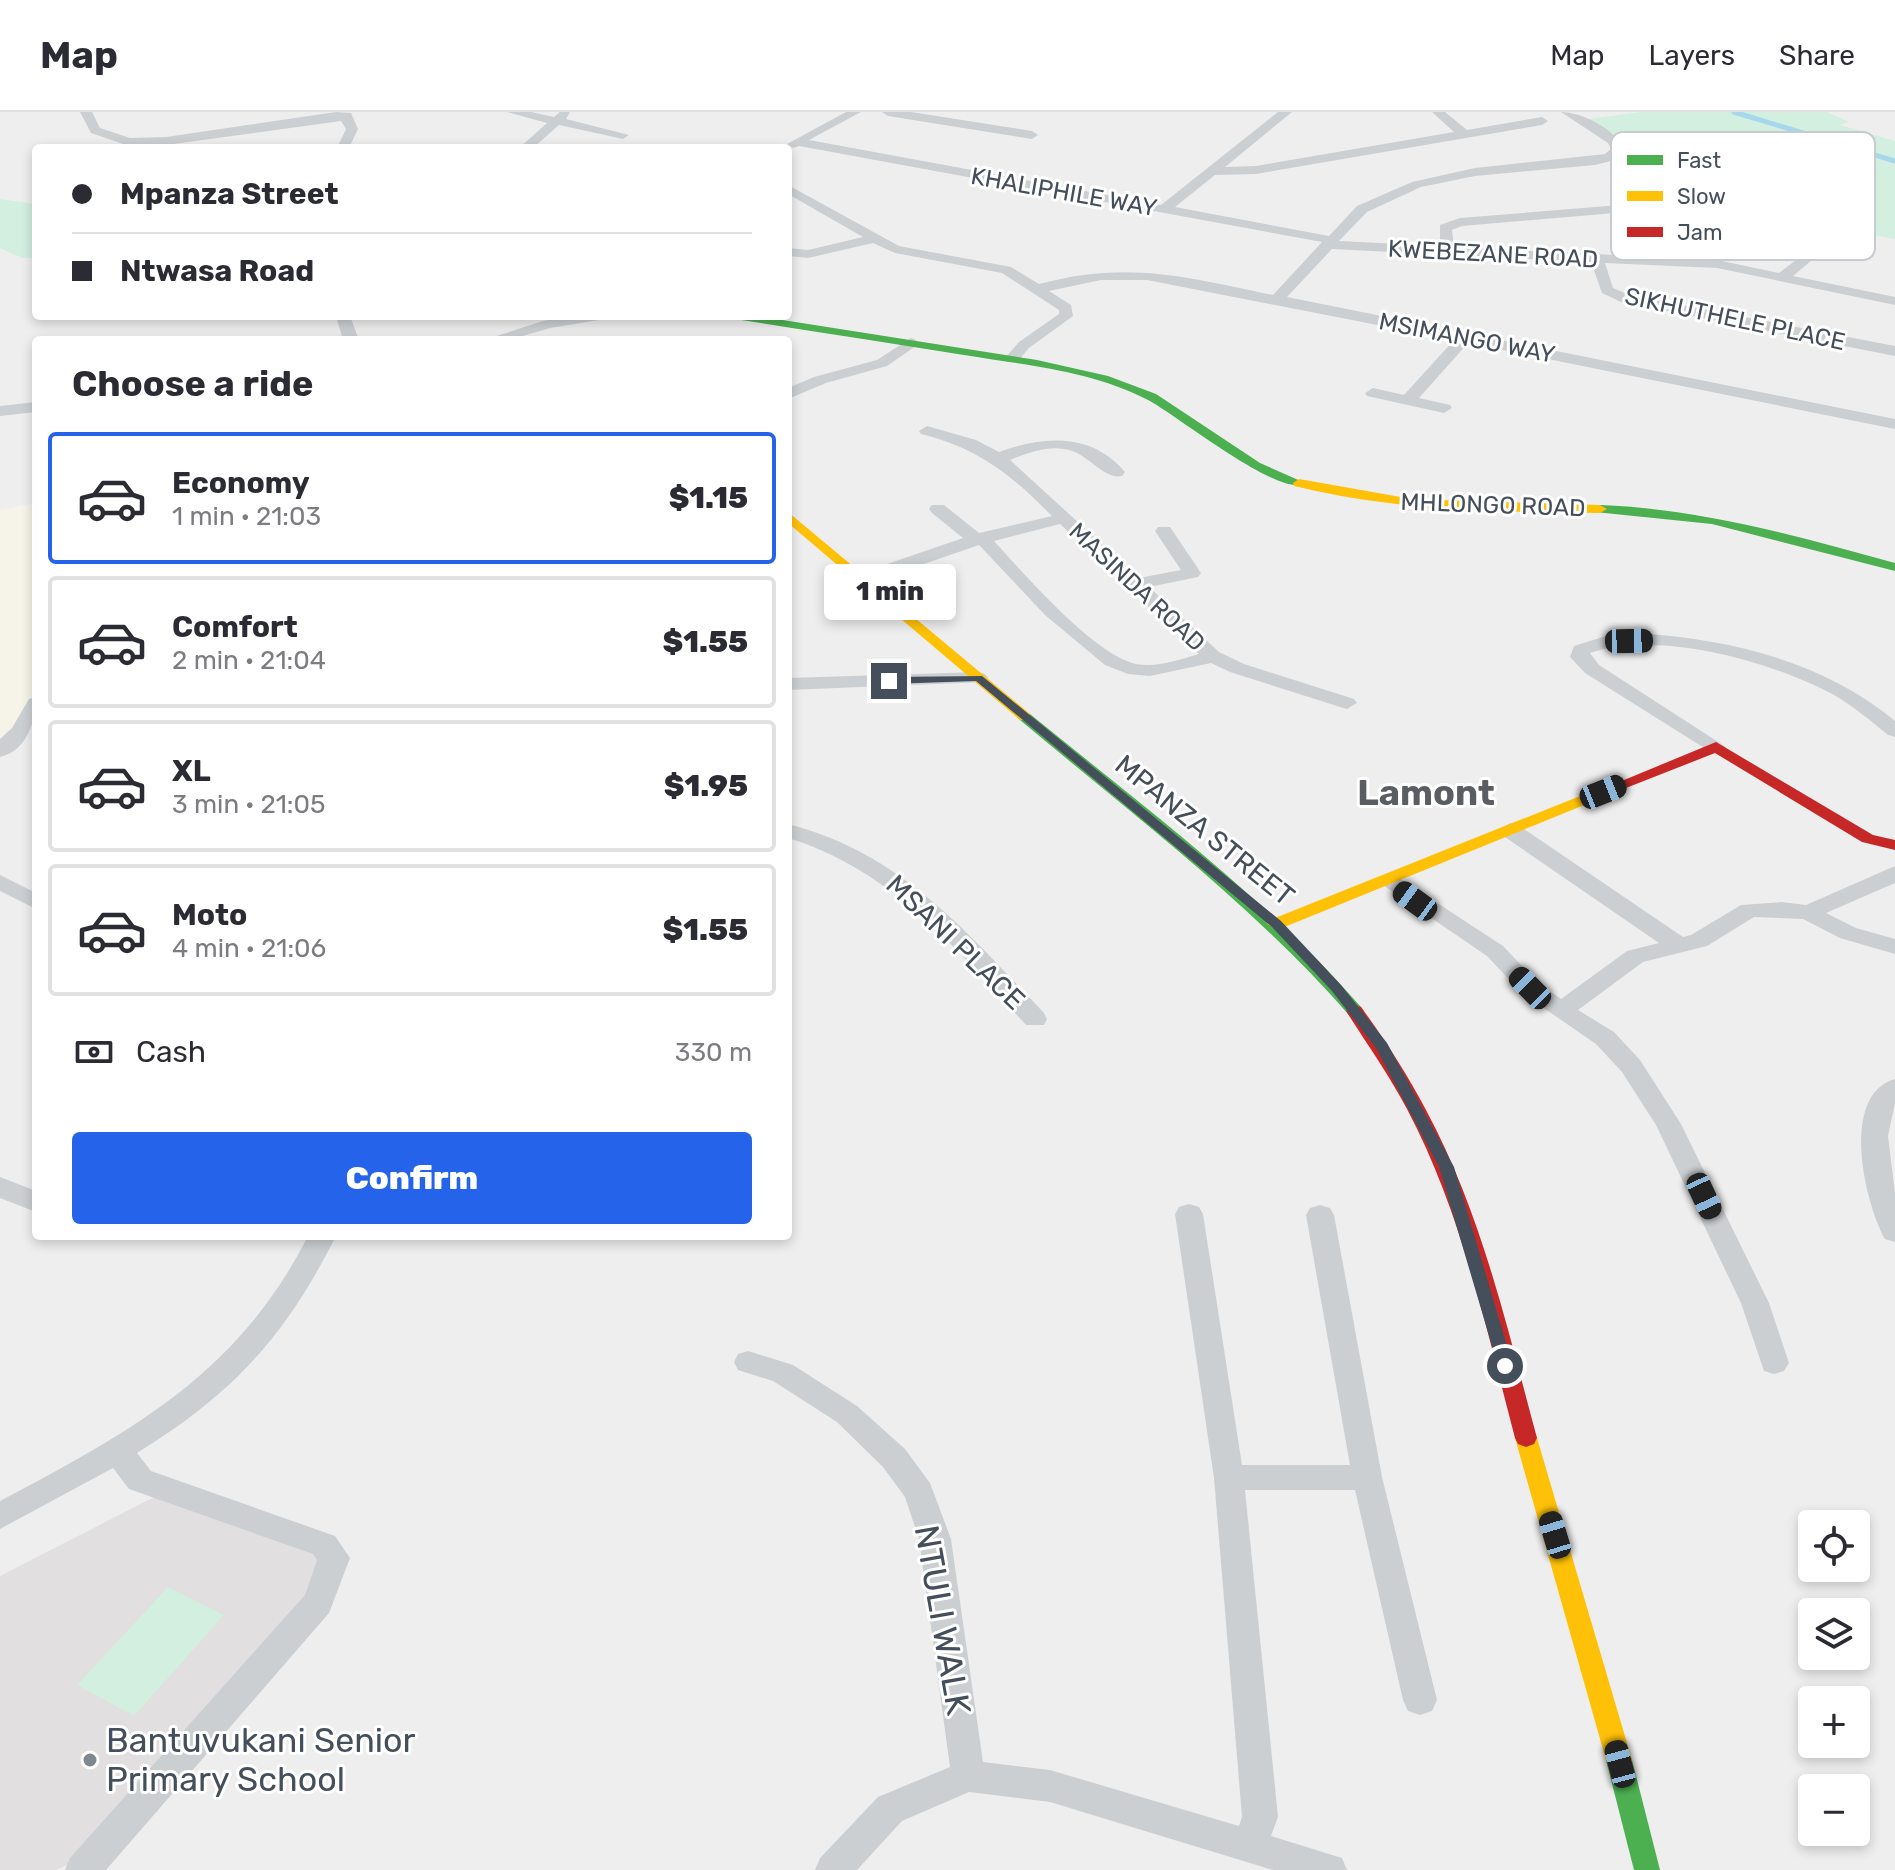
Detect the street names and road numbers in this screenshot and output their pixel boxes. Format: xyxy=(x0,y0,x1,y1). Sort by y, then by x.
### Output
street label: KHALIPHILE WAY xyxy=(969,162,1159,222)
street label: KWEBEZANE ROAD xyxy=(1387,235,1599,273)
street label: SIKHUTHELE PLACE xyxy=(1622,282,1848,356)
street label: MSIMANGO WAY xyxy=(1377,307,1557,369)
street label: MHLONGO ROAD xyxy=(1400,488,1586,522)
street label: MASINDA ROAD xyxy=(1064,517,1210,657)
street label: MPANZA STREET xyxy=(1108,748,1301,913)
street label: MSANI PLACE xyxy=(880,868,1032,1017)
street label: NTULI WALK xyxy=(906,1522,979,1718)

